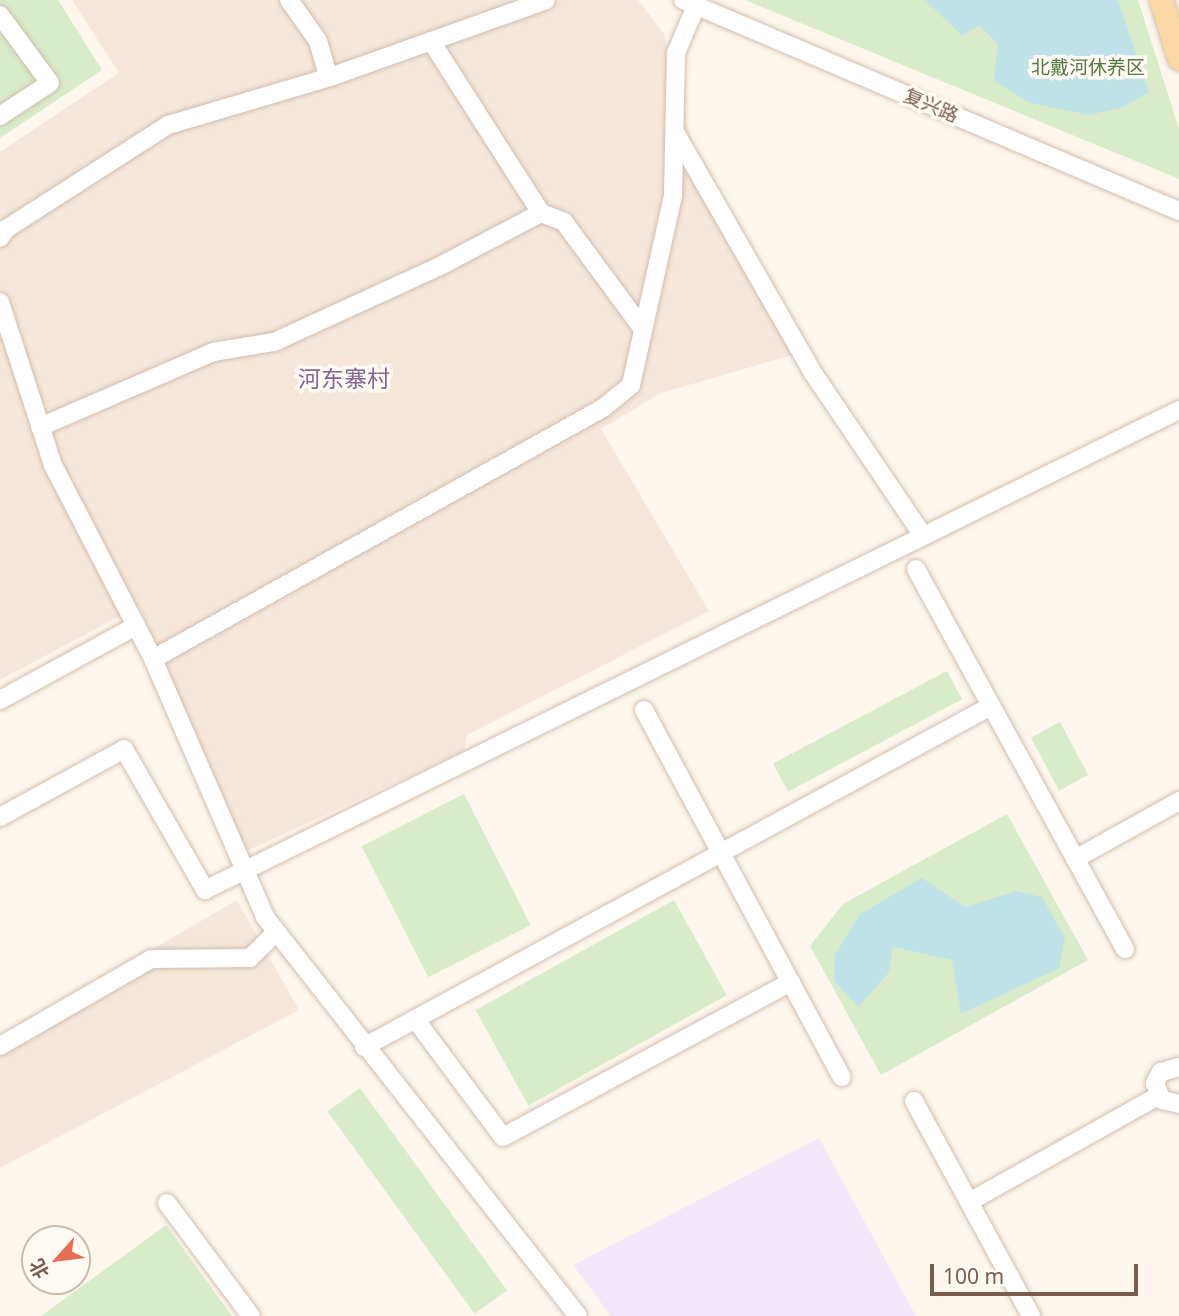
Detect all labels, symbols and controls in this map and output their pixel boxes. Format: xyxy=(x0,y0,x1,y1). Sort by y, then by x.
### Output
park label: 北戴河休养区 xyxy=(1031,57,1145,79)
street label: 复兴路 xyxy=(900,84,962,128)
district label: 河东寨村 xyxy=(298,364,390,392)
north arrow xyxy=(21,1225,91,1295)
scale bar xyxy=(934,1250,1142,1294)
text: 北 xyxy=(23,1254,55,1283)
text: 100 m xyxy=(943,1262,1004,1290)

